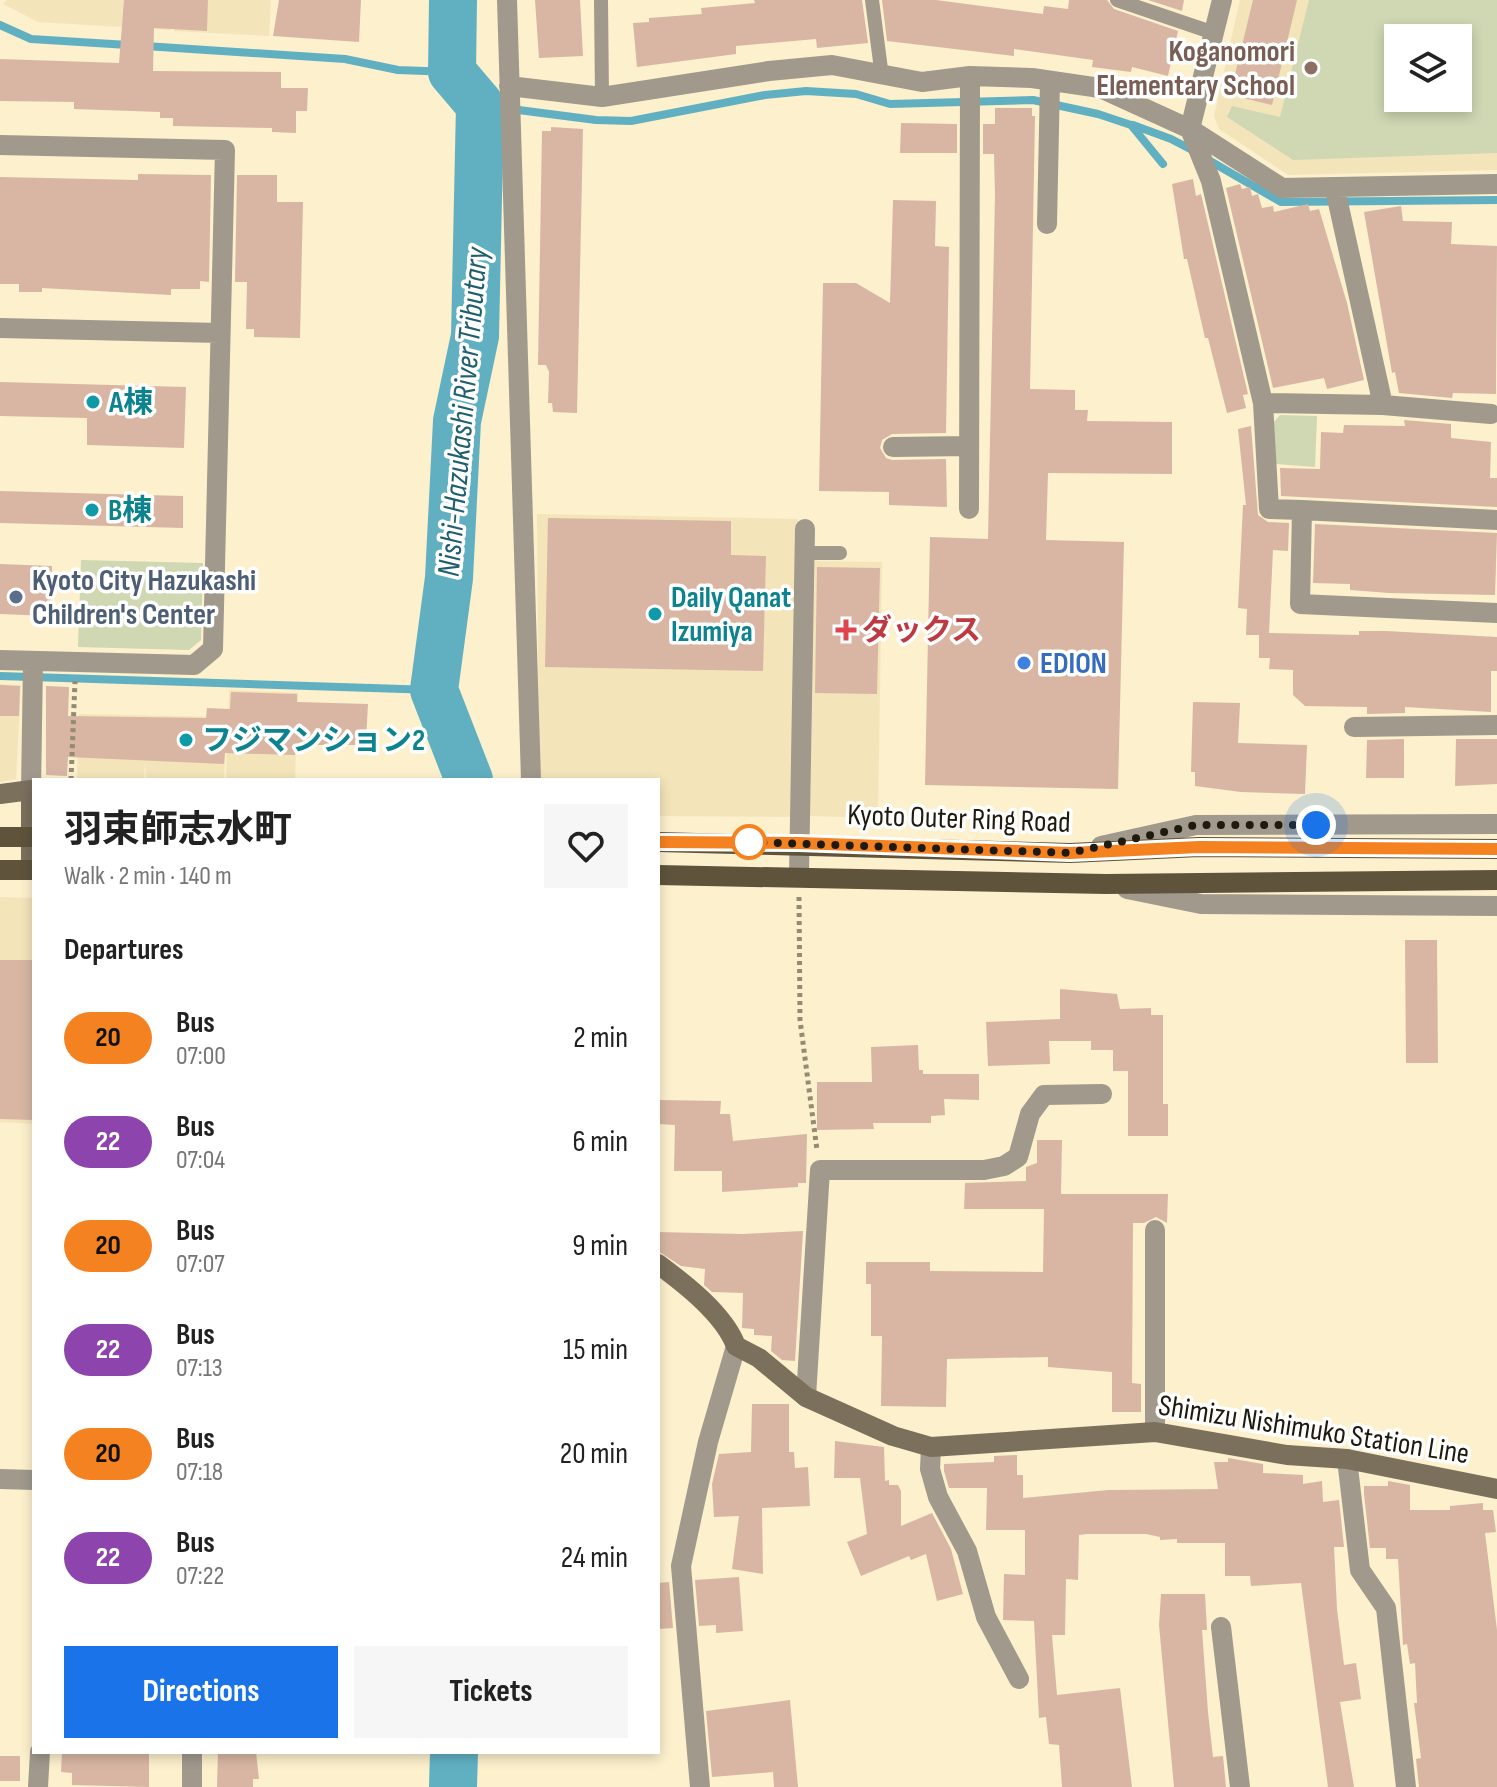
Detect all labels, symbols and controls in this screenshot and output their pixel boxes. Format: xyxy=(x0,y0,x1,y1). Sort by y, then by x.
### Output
map controls xyxy=(1384,24,1472,112)
button: layers xyxy=(1384,24,1472,112)
place label: Koganomori Elementary School xyxy=(1096,34,1295,104)
marker: Koganomori Elementary School xyxy=(1302,59,1320,77)
water label: Nishi-Hazukashi River Tributary xyxy=(430,245,497,578)
place label: A棟 xyxy=(108,385,153,421)
marker: A棟 xyxy=(84,393,102,411)
place label: B棟 xyxy=(108,493,152,529)
marker: B棟 xyxy=(83,501,101,519)
place label: Kyoto City Hazukashi Children's Center xyxy=(32,563,256,633)
place label: Daily Qanat Izumiya xyxy=(671,580,791,650)
marker: Kyoto City Hazukashi Children's Center xyxy=(7,588,25,606)
marker: Daily Qanat Izumiya xyxy=(646,605,664,623)
place label: ダックス xyxy=(862,613,981,649)
marker: ダックス xyxy=(837,621,855,639)
place label: EDION xyxy=(1040,646,1107,682)
marker: EDION xyxy=(1015,654,1033,672)
place label: フジマンション2 xyxy=(202,723,425,759)
marker: フジマンション2 xyxy=(177,731,195,749)
street label: Kyoto Outer Ring Road xyxy=(847,797,1071,841)
button: heart xyxy=(544,804,628,888)
your location xyxy=(1296,805,1336,845)
text: 羽束師志水町 xyxy=(64,808,292,853)
unlabelled marker xyxy=(732,825,766,859)
text: Walk · 2 min · 140 m xyxy=(64,861,232,892)
text: Departures xyxy=(64,932,184,968)
text: Bus xyxy=(176,1005,215,1041)
text: 2 min xyxy=(573,1020,628,1056)
text: 20 xyxy=(95,1021,121,1054)
text: 07:00 xyxy=(176,1041,226,1072)
text: Bus xyxy=(176,1109,215,1145)
text: 6 min xyxy=(572,1124,628,1160)
text: 22 xyxy=(96,1125,120,1158)
text: 07:04 xyxy=(176,1145,225,1176)
text: Bus xyxy=(176,1213,215,1249)
text: 9 min xyxy=(572,1228,628,1264)
text: 20 xyxy=(95,1229,121,1262)
text: 07:07 xyxy=(176,1249,225,1280)
text: Bus xyxy=(176,1317,215,1353)
text: 15 min xyxy=(563,1332,628,1368)
text: 22 xyxy=(96,1333,120,1366)
text: 07:13 xyxy=(176,1353,223,1384)
street label: Shimizu Nishimuko Station Line xyxy=(1156,1388,1472,1472)
text: Bus xyxy=(176,1421,215,1457)
text: 20 min xyxy=(560,1436,628,1472)
text: 20 xyxy=(95,1437,121,1470)
text: 07:18 xyxy=(176,1457,223,1488)
text: Bus xyxy=(176,1525,215,1561)
text: 24 min xyxy=(561,1540,628,1576)
text: 22 xyxy=(96,1541,120,1574)
text: 07:22 xyxy=(176,1561,224,1592)
button: Directions xyxy=(64,1646,338,1738)
button: Tickets xyxy=(354,1646,628,1738)

